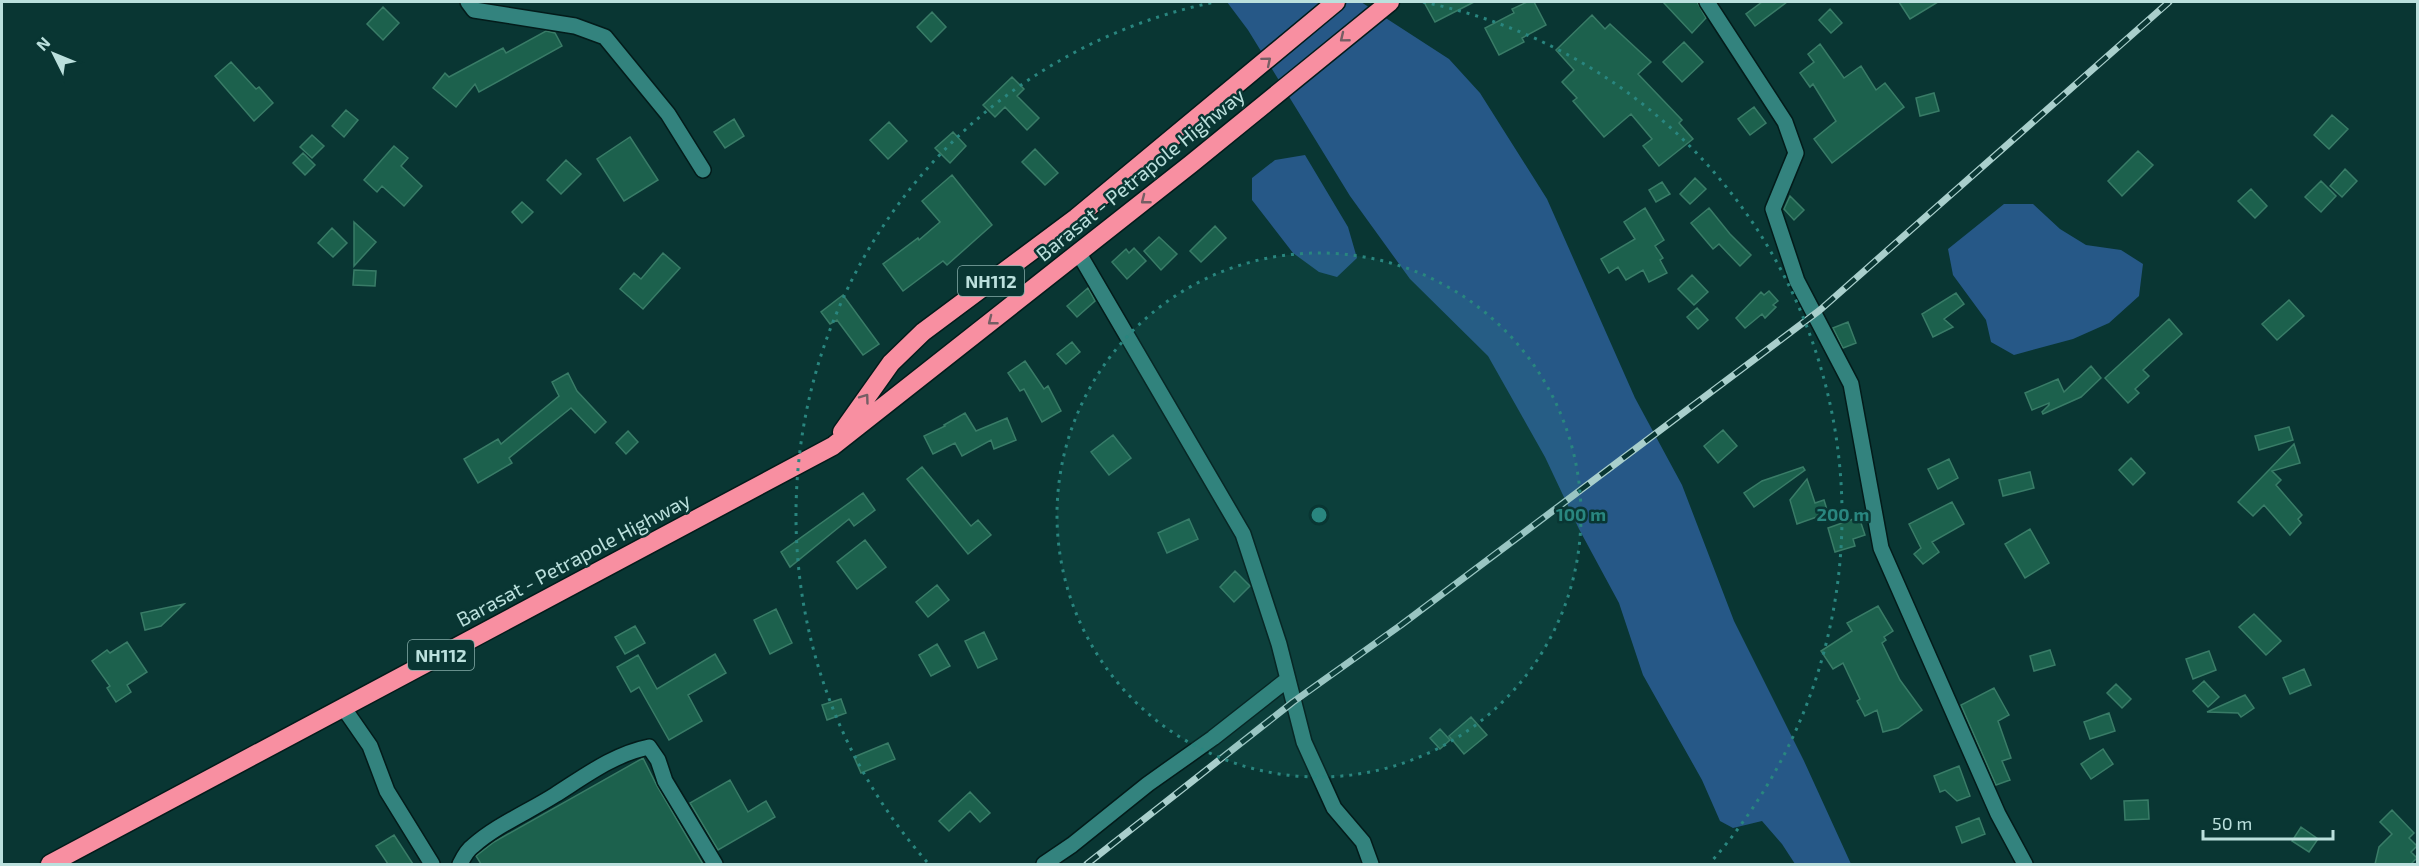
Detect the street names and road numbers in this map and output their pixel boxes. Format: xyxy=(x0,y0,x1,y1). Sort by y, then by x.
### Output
street label: Barasat - Petrapole Highway xyxy=(1031,82,1249,266)
road number: NH112 xyxy=(958,266,1024,296)
street label: Barasat - Petrapole Highway xyxy=(452,487,694,631)
road number: NH112 xyxy=(408,640,474,670)

